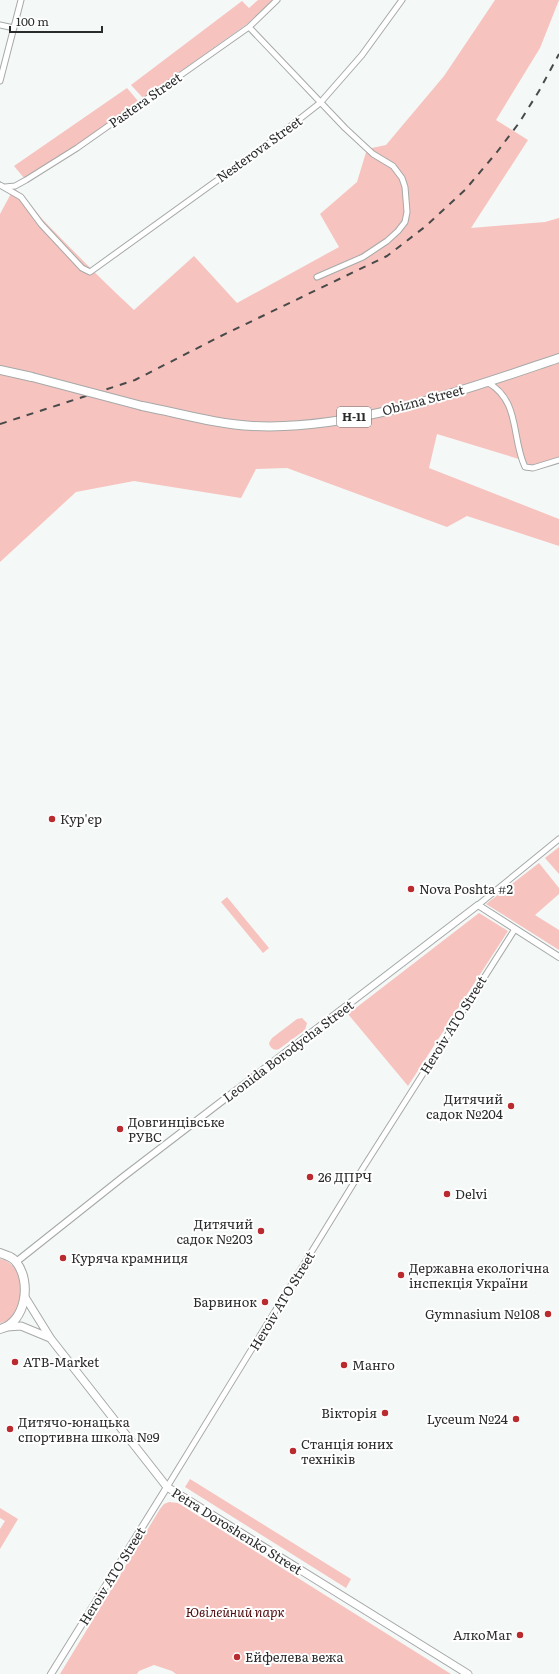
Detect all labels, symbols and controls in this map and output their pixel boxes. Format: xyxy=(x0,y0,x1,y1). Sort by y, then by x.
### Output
scale bar xyxy=(10,8,102,34)
text: 100 m xyxy=(16,12,49,30)
street label: Pastera Street xyxy=(104,67,186,132)
street label: Nesterova Street xyxy=(212,110,306,186)
street label: Obizna Street xyxy=(380,379,467,420)
road number: Н-11 xyxy=(337,407,371,427)
place label: Кур'єр xyxy=(60,809,102,828)
marker: Кур'єр xyxy=(47,814,57,824)
place label: Nova Poshta #2 xyxy=(419,879,514,898)
marker: Nova Poshta #2 xyxy=(406,884,416,894)
street label: Heroiv ATO Street xyxy=(415,971,491,1078)
street label: Leonida Borodycha Street xyxy=(218,995,358,1106)
place label: Дитячий садок №204 xyxy=(426,1089,503,1123)
marker: Дитячий садок №204 xyxy=(506,1101,516,1111)
place label: Довгинцівське РУВС xyxy=(128,1112,225,1146)
marker: Довгинцівське РУВС xyxy=(115,1124,125,1134)
place label: 26 ДПРЧ xyxy=(318,1167,372,1186)
marker: 26 ДПРЧ xyxy=(305,1172,315,1182)
place label: Delvi xyxy=(455,1184,488,1203)
marker: Delvi xyxy=(442,1189,452,1199)
place label: Дитячий садок №203 xyxy=(176,1214,253,1248)
marker: Дитячий садок №203 xyxy=(256,1226,266,1236)
street label: Heroiv ATO Street xyxy=(244,1247,319,1354)
place label: Куряча крамниця xyxy=(71,1248,188,1267)
marker: Куряча крамниця xyxy=(58,1253,68,1263)
place label: Державна екологічна інспекція України xyxy=(409,1258,549,1292)
marker: Державна екологічна інспекція України xyxy=(396,1270,406,1280)
place label: Барвинок xyxy=(193,1292,257,1311)
marker: Барвинок xyxy=(260,1297,270,1307)
place label: Gymnasium №108 xyxy=(425,1304,540,1323)
marker: Gymnasium №108 xyxy=(543,1309,553,1319)
place label: ATB-Market xyxy=(23,1352,100,1371)
place label: Манго xyxy=(352,1355,395,1374)
marker: ATB-Market xyxy=(10,1357,20,1367)
marker: Манго xyxy=(339,1360,349,1370)
place label: Вікторія xyxy=(321,1403,377,1422)
marker: Вікторія xyxy=(380,1408,390,1418)
place label: Lyceum №24 xyxy=(427,1409,508,1428)
place label: Дитячо-юнацька спортивна школа №9 xyxy=(18,1412,160,1446)
marker: Lyceum №24 xyxy=(511,1414,521,1424)
marker: Дитячо-юнацька спортивна школа №9 xyxy=(5,1424,15,1434)
place label: Станція юних техніків xyxy=(301,1434,394,1468)
marker: Станція юних техніків xyxy=(288,1446,298,1456)
street label: Petra Doroshenko Street xyxy=(168,1483,307,1579)
street label: Heroiv ATO Street xyxy=(74,1522,150,1629)
park label: Ювілейний парк xyxy=(185,1602,285,1621)
place label: АлкоМаг xyxy=(453,1625,512,1644)
marker: АлкоМаг xyxy=(515,1630,525,1640)
place label: Ейфелева вежа xyxy=(245,1647,344,1666)
marker: Ейфелева вежа xyxy=(232,1652,242,1662)

